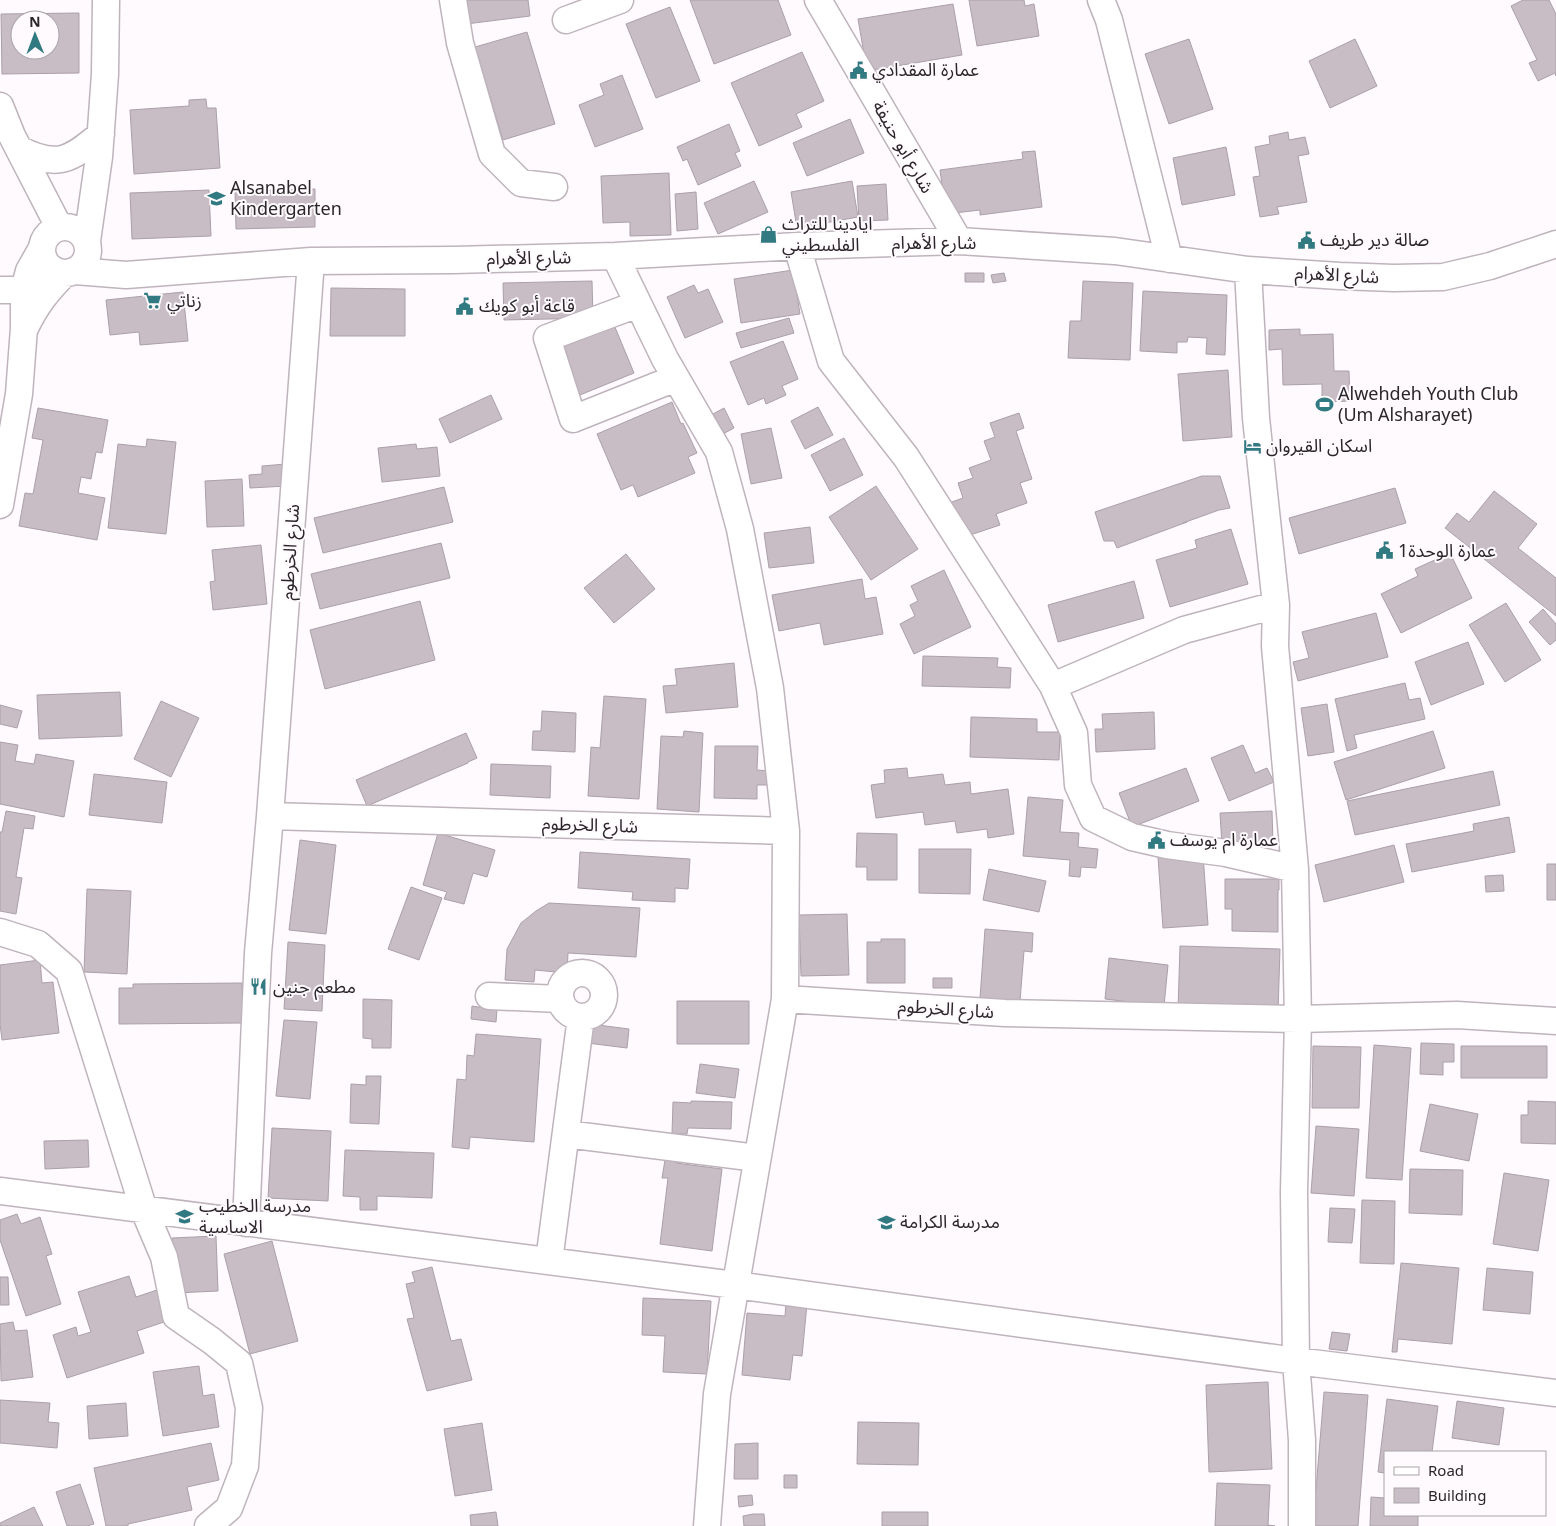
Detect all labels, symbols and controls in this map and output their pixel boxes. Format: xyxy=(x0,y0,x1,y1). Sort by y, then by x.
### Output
north arrow xyxy=(10,10,60,60)
text: N xyxy=(29,12,41,31)
place label: عمارة المقدادي xyxy=(872,57,979,83)
public building icon: عمارة المقدادي xyxy=(848,60,868,80)
street label: شارع أبو حنيفة xyxy=(865,96,940,199)
place label: Alsanabel Kindergarten xyxy=(230,175,342,220)
school or university icon: Alsanabel Kindergarten xyxy=(206,188,226,208)
place label: ايادينا للتراث الفلسطيني xyxy=(782,211,873,258)
shop icon: ايادينا للتراث الفلسطيني xyxy=(758,224,778,244)
place label: صالة دير طريف xyxy=(1320,227,1429,251)
street label: شارع الأهرام xyxy=(892,230,976,257)
public building icon: صالة دير طريف xyxy=(1296,230,1316,250)
street label: شارع الأهرام xyxy=(487,244,572,273)
street label: شارع الأهرام xyxy=(1294,260,1380,291)
place label: زناتي xyxy=(167,288,202,314)
supermarket icon: زناتي xyxy=(143,291,163,311)
place label: قاعة أبو كويك xyxy=(479,293,575,317)
public building icon: قاعة أبو كويك xyxy=(455,296,475,316)
place label: Alwehdeh Youth Club (Um Alsharayet) xyxy=(1338,381,1518,426)
sports icon: Alwehdeh Youth Club (Um Alsharayet) xyxy=(1314,394,1334,414)
place label: اسكان القيروان xyxy=(1266,433,1372,457)
hotel icon: اسكان القيروان xyxy=(1242,436,1262,456)
street label: شارع الخرطوم xyxy=(274,503,307,601)
place label: عمارة الوحدة1 xyxy=(1398,538,1496,562)
public building icon: عمارة الوحدة1 xyxy=(1374,541,1394,561)
street label: شارع الخرطوم xyxy=(541,810,639,841)
place label: عمارة ام يوسف xyxy=(1170,827,1278,854)
public building icon: عمارة ام يوسف xyxy=(1146,830,1166,850)
place label: مطعم جنين xyxy=(273,974,356,1000)
restaurant icon: مطعم جنين xyxy=(249,977,269,997)
street label: شارع الخرطوم xyxy=(897,993,995,1026)
place label: مدرسة الخطيب الاساسية xyxy=(199,1193,311,1238)
school or university icon: مدرسة الخطيب الاساسية xyxy=(175,1206,195,1226)
place label: مدرسة الكرامة xyxy=(900,1209,1000,1233)
school or university icon: مدرسة الكرامة xyxy=(876,1212,896,1232)
legend xyxy=(1384,1451,1546,1516)
text: Road xyxy=(1428,1460,1464,1480)
text: Building xyxy=(1428,1485,1486,1505)

